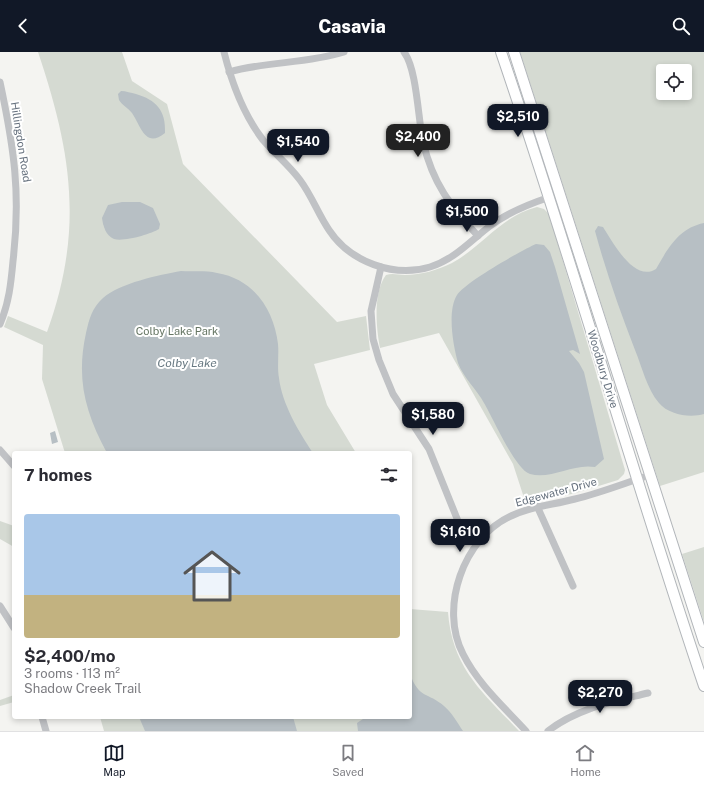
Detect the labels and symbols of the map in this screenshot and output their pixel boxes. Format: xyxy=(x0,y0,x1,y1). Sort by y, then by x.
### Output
street label: Hillingdon Road xyxy=(9,101,33,183)
pin: $2,510 xyxy=(485,104,551,138)
pin: $2,400 xyxy=(385,124,451,158)
pin: $1,540 xyxy=(265,129,331,163)
pin: $1,500 xyxy=(434,199,500,233)
park label: Colby Lake Park xyxy=(136,325,218,337)
street label: Woodbury Drive xyxy=(585,328,621,410)
water label: Colby Lake xyxy=(157,356,217,370)
pin: $1,580 xyxy=(400,402,466,436)
street label: Edgewater Drive xyxy=(514,475,598,509)
pin: $1,610 xyxy=(427,519,493,553)
pin: $2,270 xyxy=(567,680,633,714)

